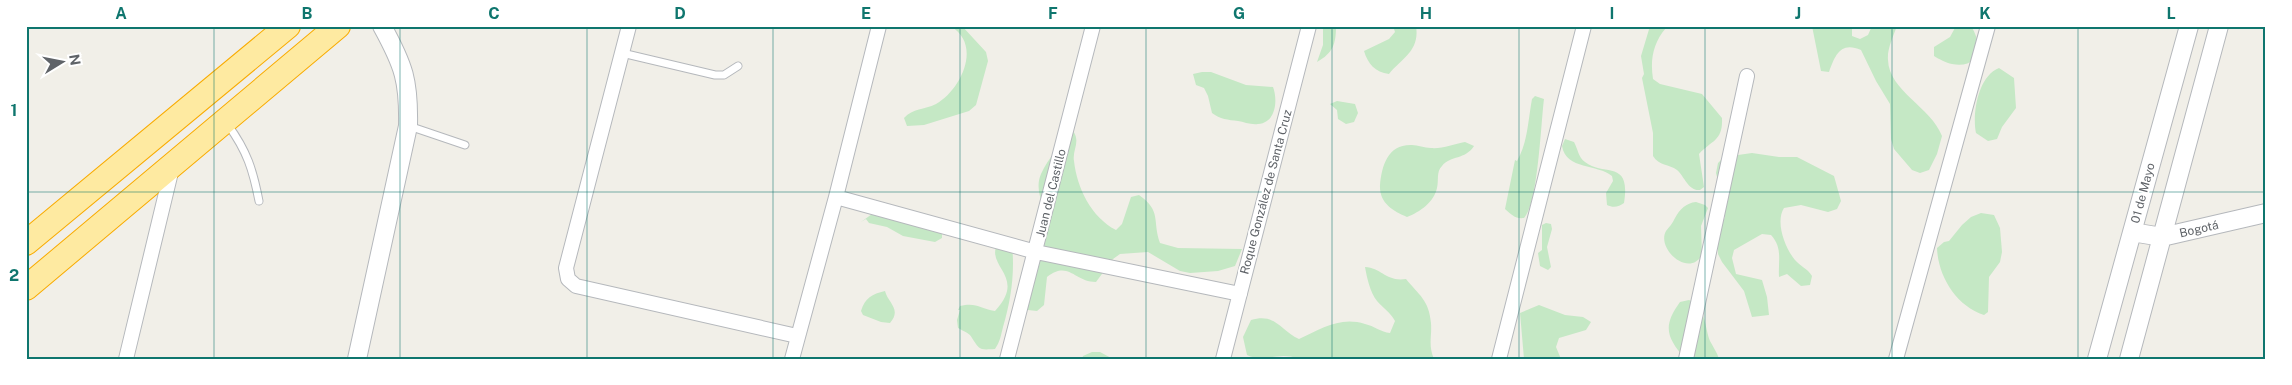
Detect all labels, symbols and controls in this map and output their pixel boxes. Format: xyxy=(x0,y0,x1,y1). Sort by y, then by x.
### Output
text: A xyxy=(115,4,127,23)
text: B xyxy=(302,4,313,23)
text: C xyxy=(488,4,500,23)
text: D xyxy=(674,4,686,23)
text: E xyxy=(861,4,871,23)
text: F xyxy=(1048,4,1058,23)
text: G xyxy=(1233,4,1245,23)
text: H xyxy=(1420,4,1432,23)
text: I xyxy=(1610,4,1614,23)
text: J xyxy=(1795,4,1801,23)
text: K xyxy=(1979,4,1991,23)
text: L xyxy=(2166,4,2176,23)
north arrow xyxy=(38,38,88,88)
text: N xyxy=(66,53,84,67)
text: 1 xyxy=(11,101,17,120)
street label: Roque González de Santa Cruz xyxy=(1237,108,1295,276)
street label: Juan del Castillo xyxy=(1033,147,1069,239)
street label: 01 de Mayo xyxy=(2128,161,2158,225)
street label: Bogotá xyxy=(2178,218,2220,240)
text: 2 xyxy=(9,266,19,285)

